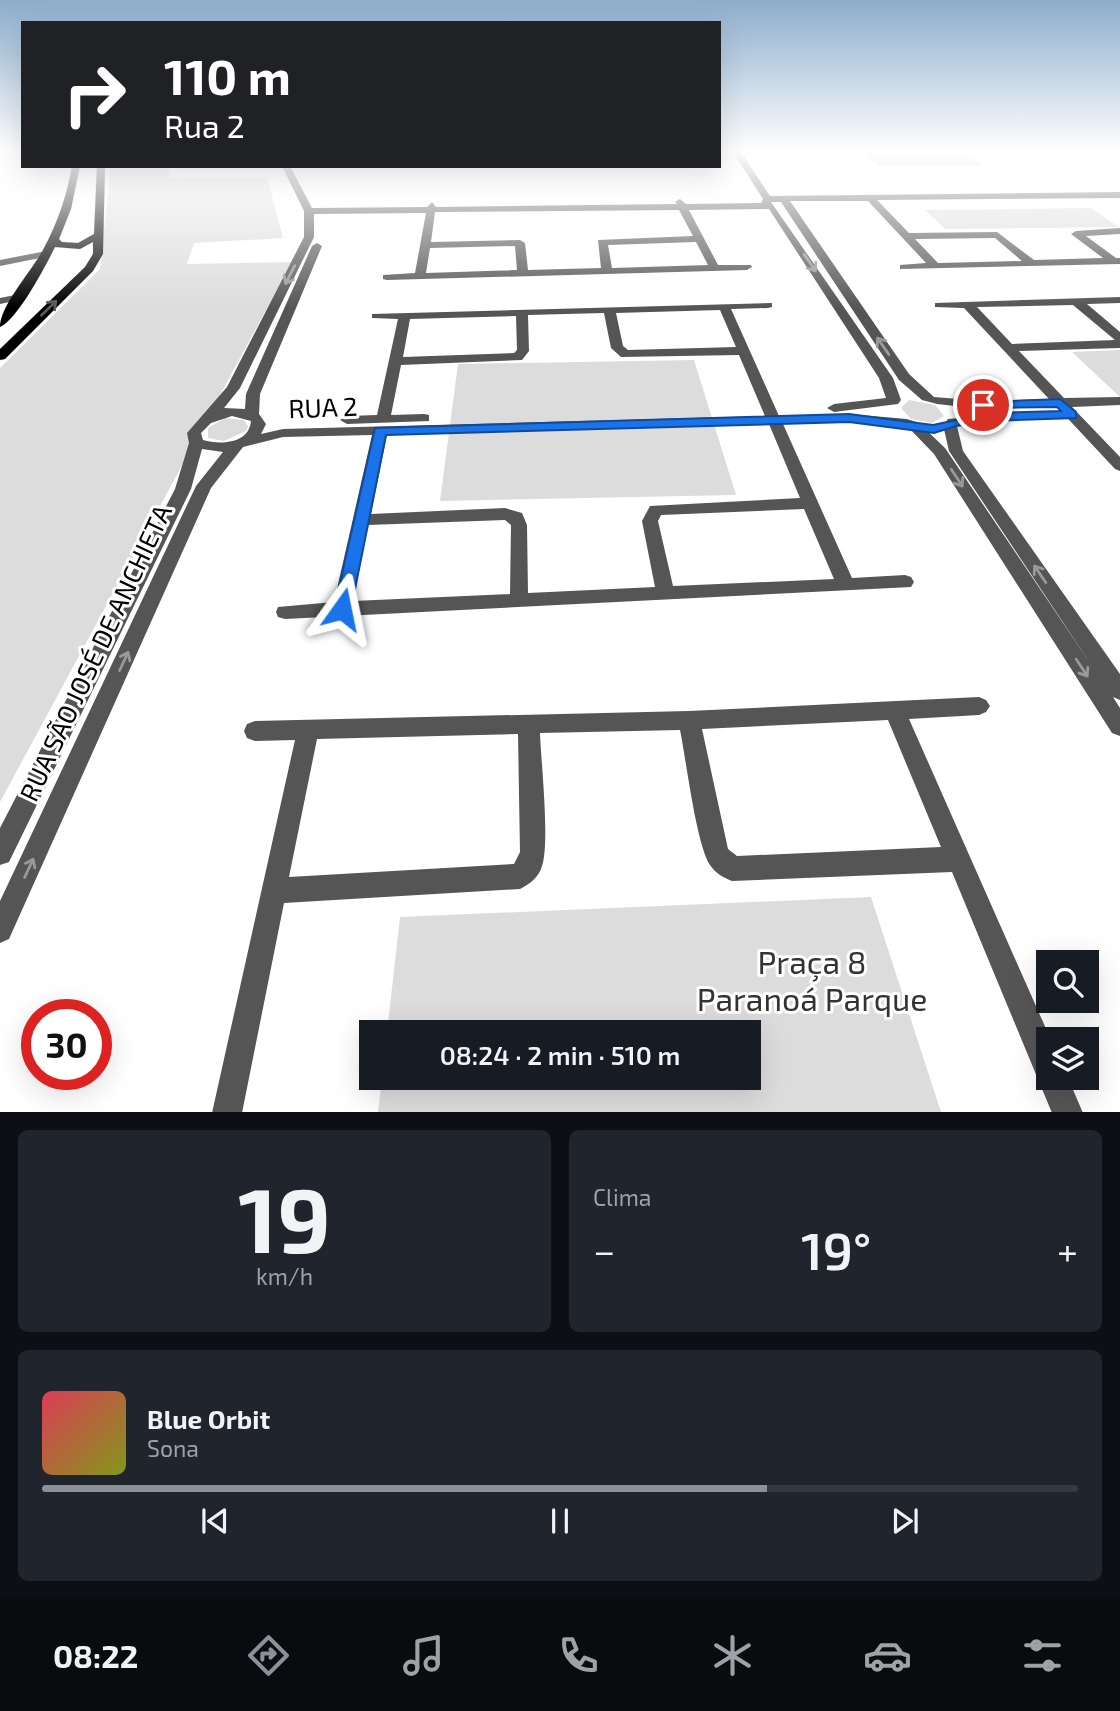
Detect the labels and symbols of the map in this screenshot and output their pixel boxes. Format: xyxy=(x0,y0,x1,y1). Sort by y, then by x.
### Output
one-way arrow xyxy=(802,253,817,272)
one-way arrow xyxy=(283,264,297,285)
one-way arrow xyxy=(40,300,57,317)
one-way arrow xyxy=(876,337,890,356)
pin xyxy=(953,375,1013,435)
street label: RUA 2 xyxy=(288,390,358,423)
one-way arrow xyxy=(950,468,965,487)
street label: RUA SÃO JOSÉ DE ANCHIETA xyxy=(12,499,177,806)
one-way arrow xyxy=(1033,565,1047,584)
position arrow xyxy=(305,572,379,646)
one-way arrow xyxy=(117,651,131,672)
one-way arrow xyxy=(1076,658,1090,678)
one-way arrow xyxy=(23,857,36,878)
park label: Praça 8 Paranoá Parque xyxy=(697,942,927,1017)
speed limit sign: 30 xyxy=(21,999,112,1090)

